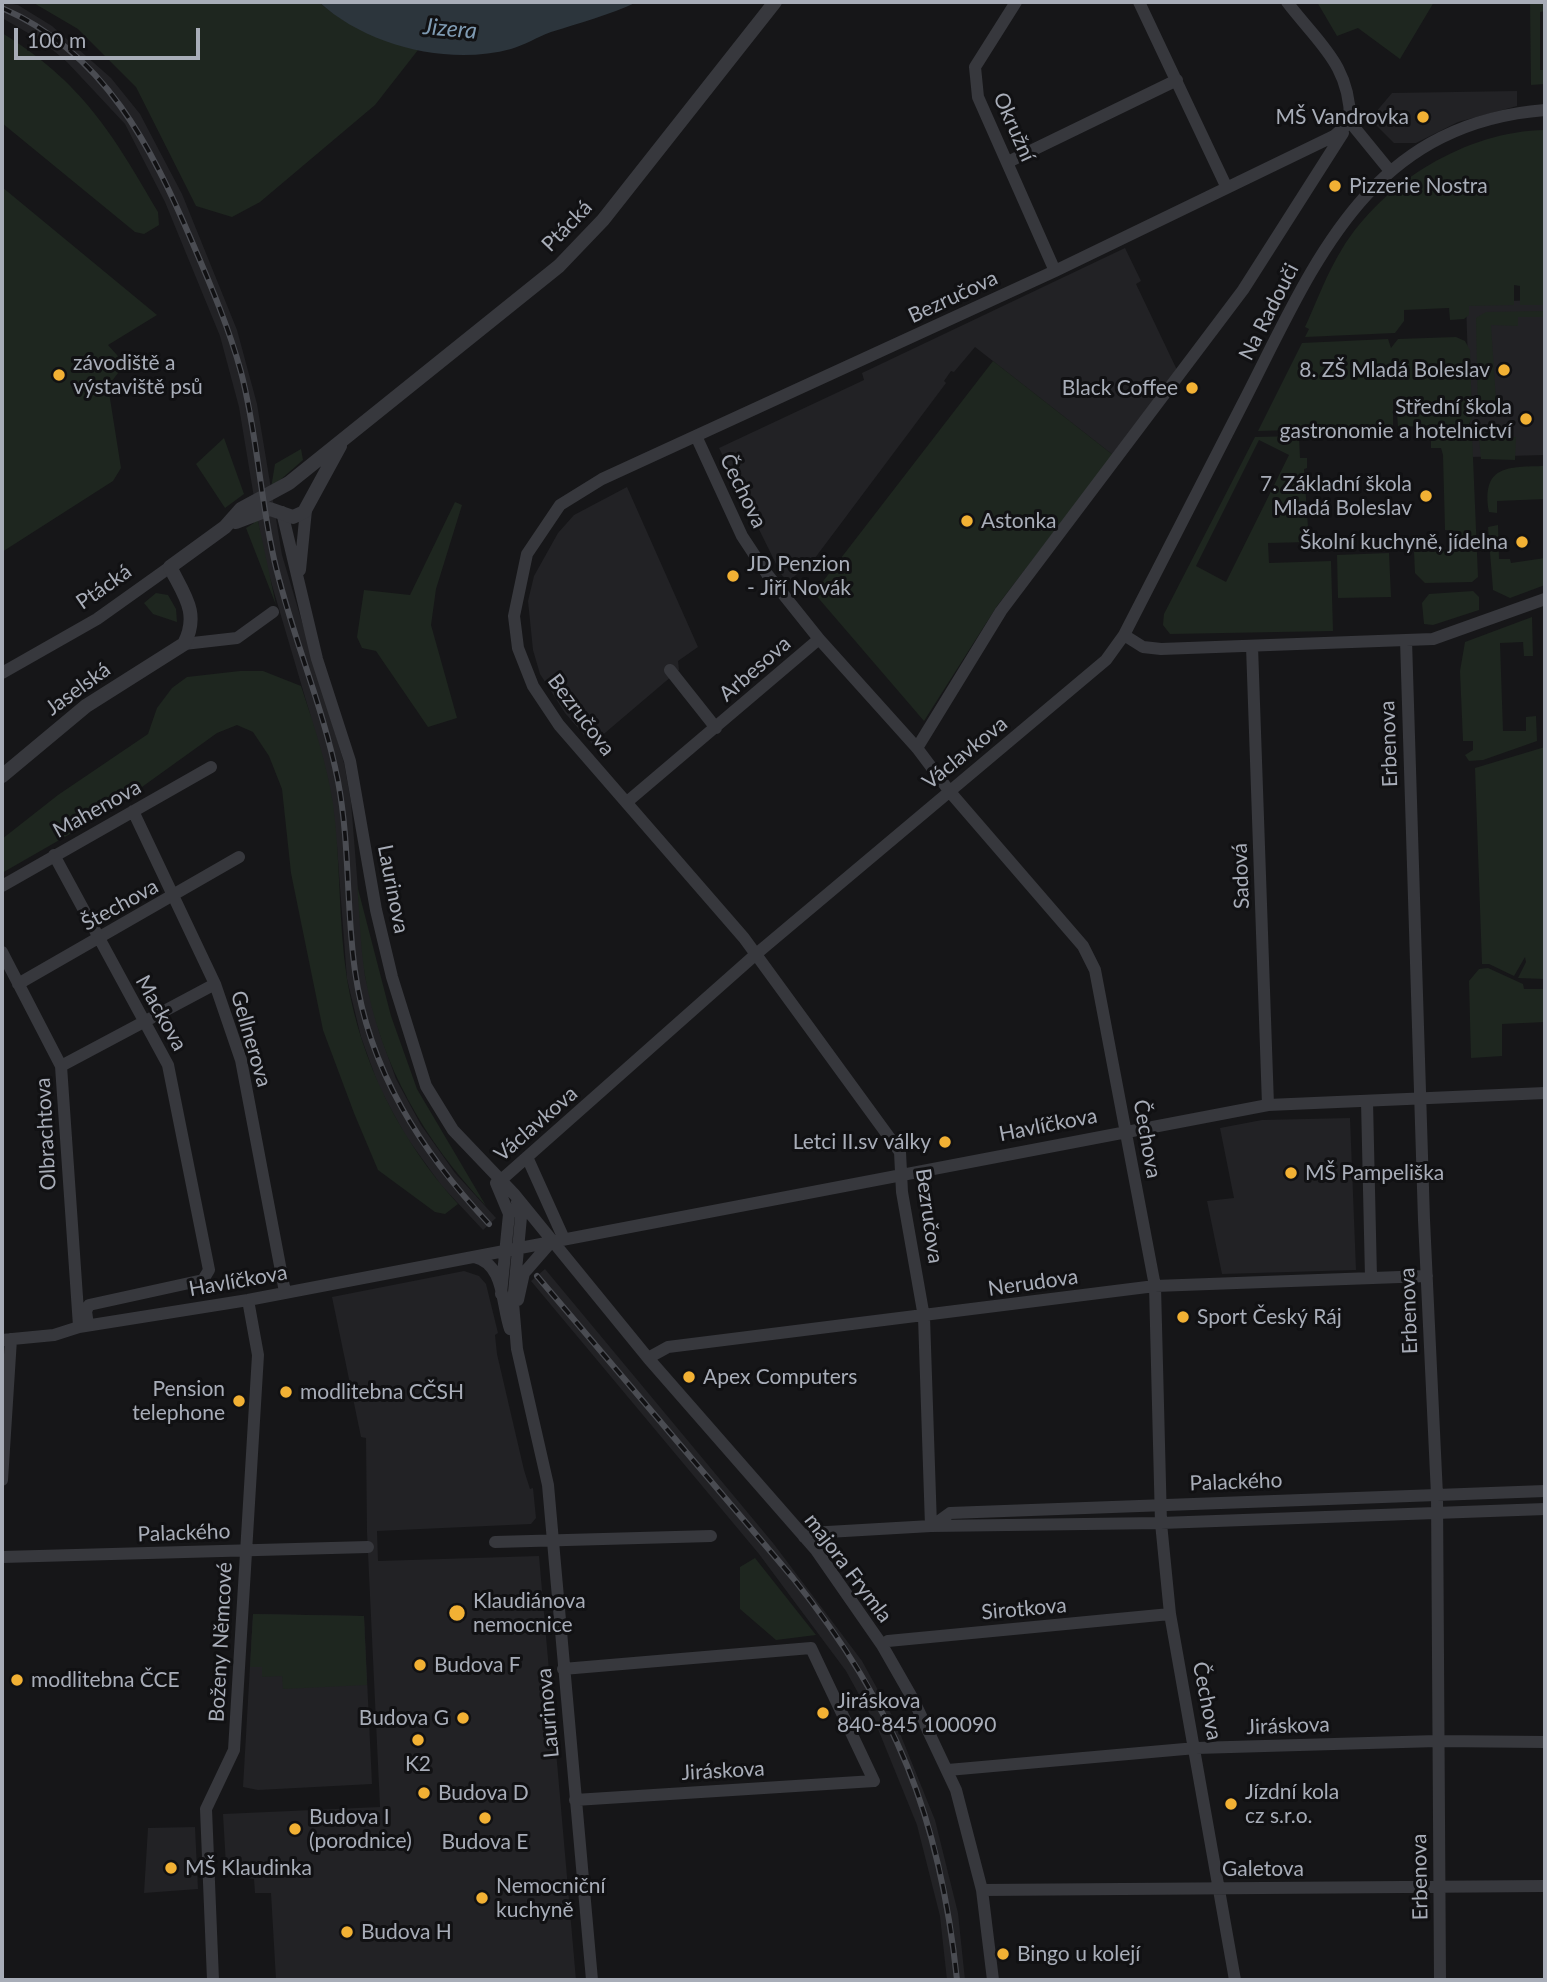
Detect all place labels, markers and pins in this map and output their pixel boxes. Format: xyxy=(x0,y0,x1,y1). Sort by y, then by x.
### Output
place label: MŠ Vandrovka xyxy=(1275,104,1409,130)
marker: MŠ Vandrovka xyxy=(1415,109,1431,125)
place label: Pizzerie Nostra xyxy=(1349,173,1488,199)
marker: Pizzerie Nostra xyxy=(1327,178,1343,194)
place label: závodiště a výstaviště psů xyxy=(73,350,203,400)
place label: 8. ZŠ Mladá Boleslav xyxy=(1299,357,1490,383)
marker: 8. ZŠ Mladá Boleslav xyxy=(1496,362,1512,378)
marker: závodiště a výstaviště psů xyxy=(51,367,67,383)
place label: Black Coffee xyxy=(1062,375,1178,401)
marker: Black Coffee xyxy=(1184,380,1200,396)
place label: Střední škola gastronomie a hotelnictví xyxy=(1280,394,1512,444)
marker: Střední škola gastronomie a hotelnictví xyxy=(1518,411,1534,427)
place label: 7. Základní škola Mladá Boleslav xyxy=(1260,471,1412,521)
marker: 7. Základní škola Mladá Boleslav xyxy=(1418,488,1434,504)
place label: Astonka xyxy=(981,508,1057,534)
marker: Astonka xyxy=(959,513,975,529)
place label: Školní kuchyně, jídelna xyxy=(1300,529,1508,555)
marker: Školní kuchyně, jídelna xyxy=(1514,534,1530,550)
place label: JD Penzion - Jiří Novák xyxy=(747,551,851,601)
marker: JD Penzion - Jiří Novák xyxy=(725,568,741,584)
place label: Letci II.sv války xyxy=(793,1129,931,1155)
marker: Letci II.sv války xyxy=(937,1134,953,1150)
place label: MŠ Pampeliška xyxy=(1305,1160,1444,1186)
marker: MŠ Pampeliška xyxy=(1283,1165,1299,1181)
place label: Sport Český Ráj xyxy=(1197,1304,1342,1330)
marker: Sport Český Ráj xyxy=(1175,1309,1191,1325)
place label: Apex Computers xyxy=(703,1364,857,1390)
marker: Apex Computers xyxy=(681,1369,697,1385)
place label: Pension telephone xyxy=(132,1376,225,1426)
place label: modlitebna CČSH xyxy=(300,1379,464,1405)
marker: modlitebna CČSH xyxy=(278,1384,294,1400)
marker: Pension telephone xyxy=(231,1393,247,1409)
place label: Klaudiánova nemocnice xyxy=(473,1588,586,1638)
marker: Klaudiánova nemocnice xyxy=(447,1603,467,1623)
place label: Budova F xyxy=(434,1652,521,1678)
marker: Budova F xyxy=(412,1657,428,1673)
place label: modlitebna ČCE xyxy=(31,1667,180,1693)
marker: modlitebna ČCE xyxy=(9,1672,25,1688)
place label: Jiráskova 840-845 100090 xyxy=(837,1688,996,1738)
place label: Budova G xyxy=(359,1705,449,1731)
marker: Jiráskova 840-845 100090 xyxy=(815,1705,831,1721)
marker: Budova G xyxy=(455,1710,471,1726)
marker: K2 xyxy=(410,1732,426,1748)
place label: K2 xyxy=(405,1751,431,1777)
place label: Jízdní kola cz s.r.o. xyxy=(1245,1779,1339,1829)
place label: Budova D xyxy=(438,1780,529,1806)
marker: Budova D xyxy=(416,1785,432,1801)
marker: Jízdní kola cz s.r.o. xyxy=(1223,1796,1239,1812)
place label: Budova I (porodnice) xyxy=(309,1804,412,1854)
marker: Budova E xyxy=(477,1810,493,1826)
marker: Budova I (porodnice) xyxy=(287,1821,303,1837)
place label: Budova E xyxy=(442,1829,528,1855)
place label: MŠ Klaudinka xyxy=(185,1855,312,1881)
marker: MŠ Klaudinka xyxy=(163,1860,179,1876)
place label: Nemocniční kuchyně xyxy=(496,1873,606,1923)
marker: Nemocniční kuchyně xyxy=(474,1890,490,1906)
place label: Budova H xyxy=(361,1919,452,1945)
marker: Budova H xyxy=(339,1924,355,1940)
place label: Bingo u kolejí xyxy=(1017,1941,1140,1967)
marker: Bingo u kolejí xyxy=(995,1946,1011,1962)

